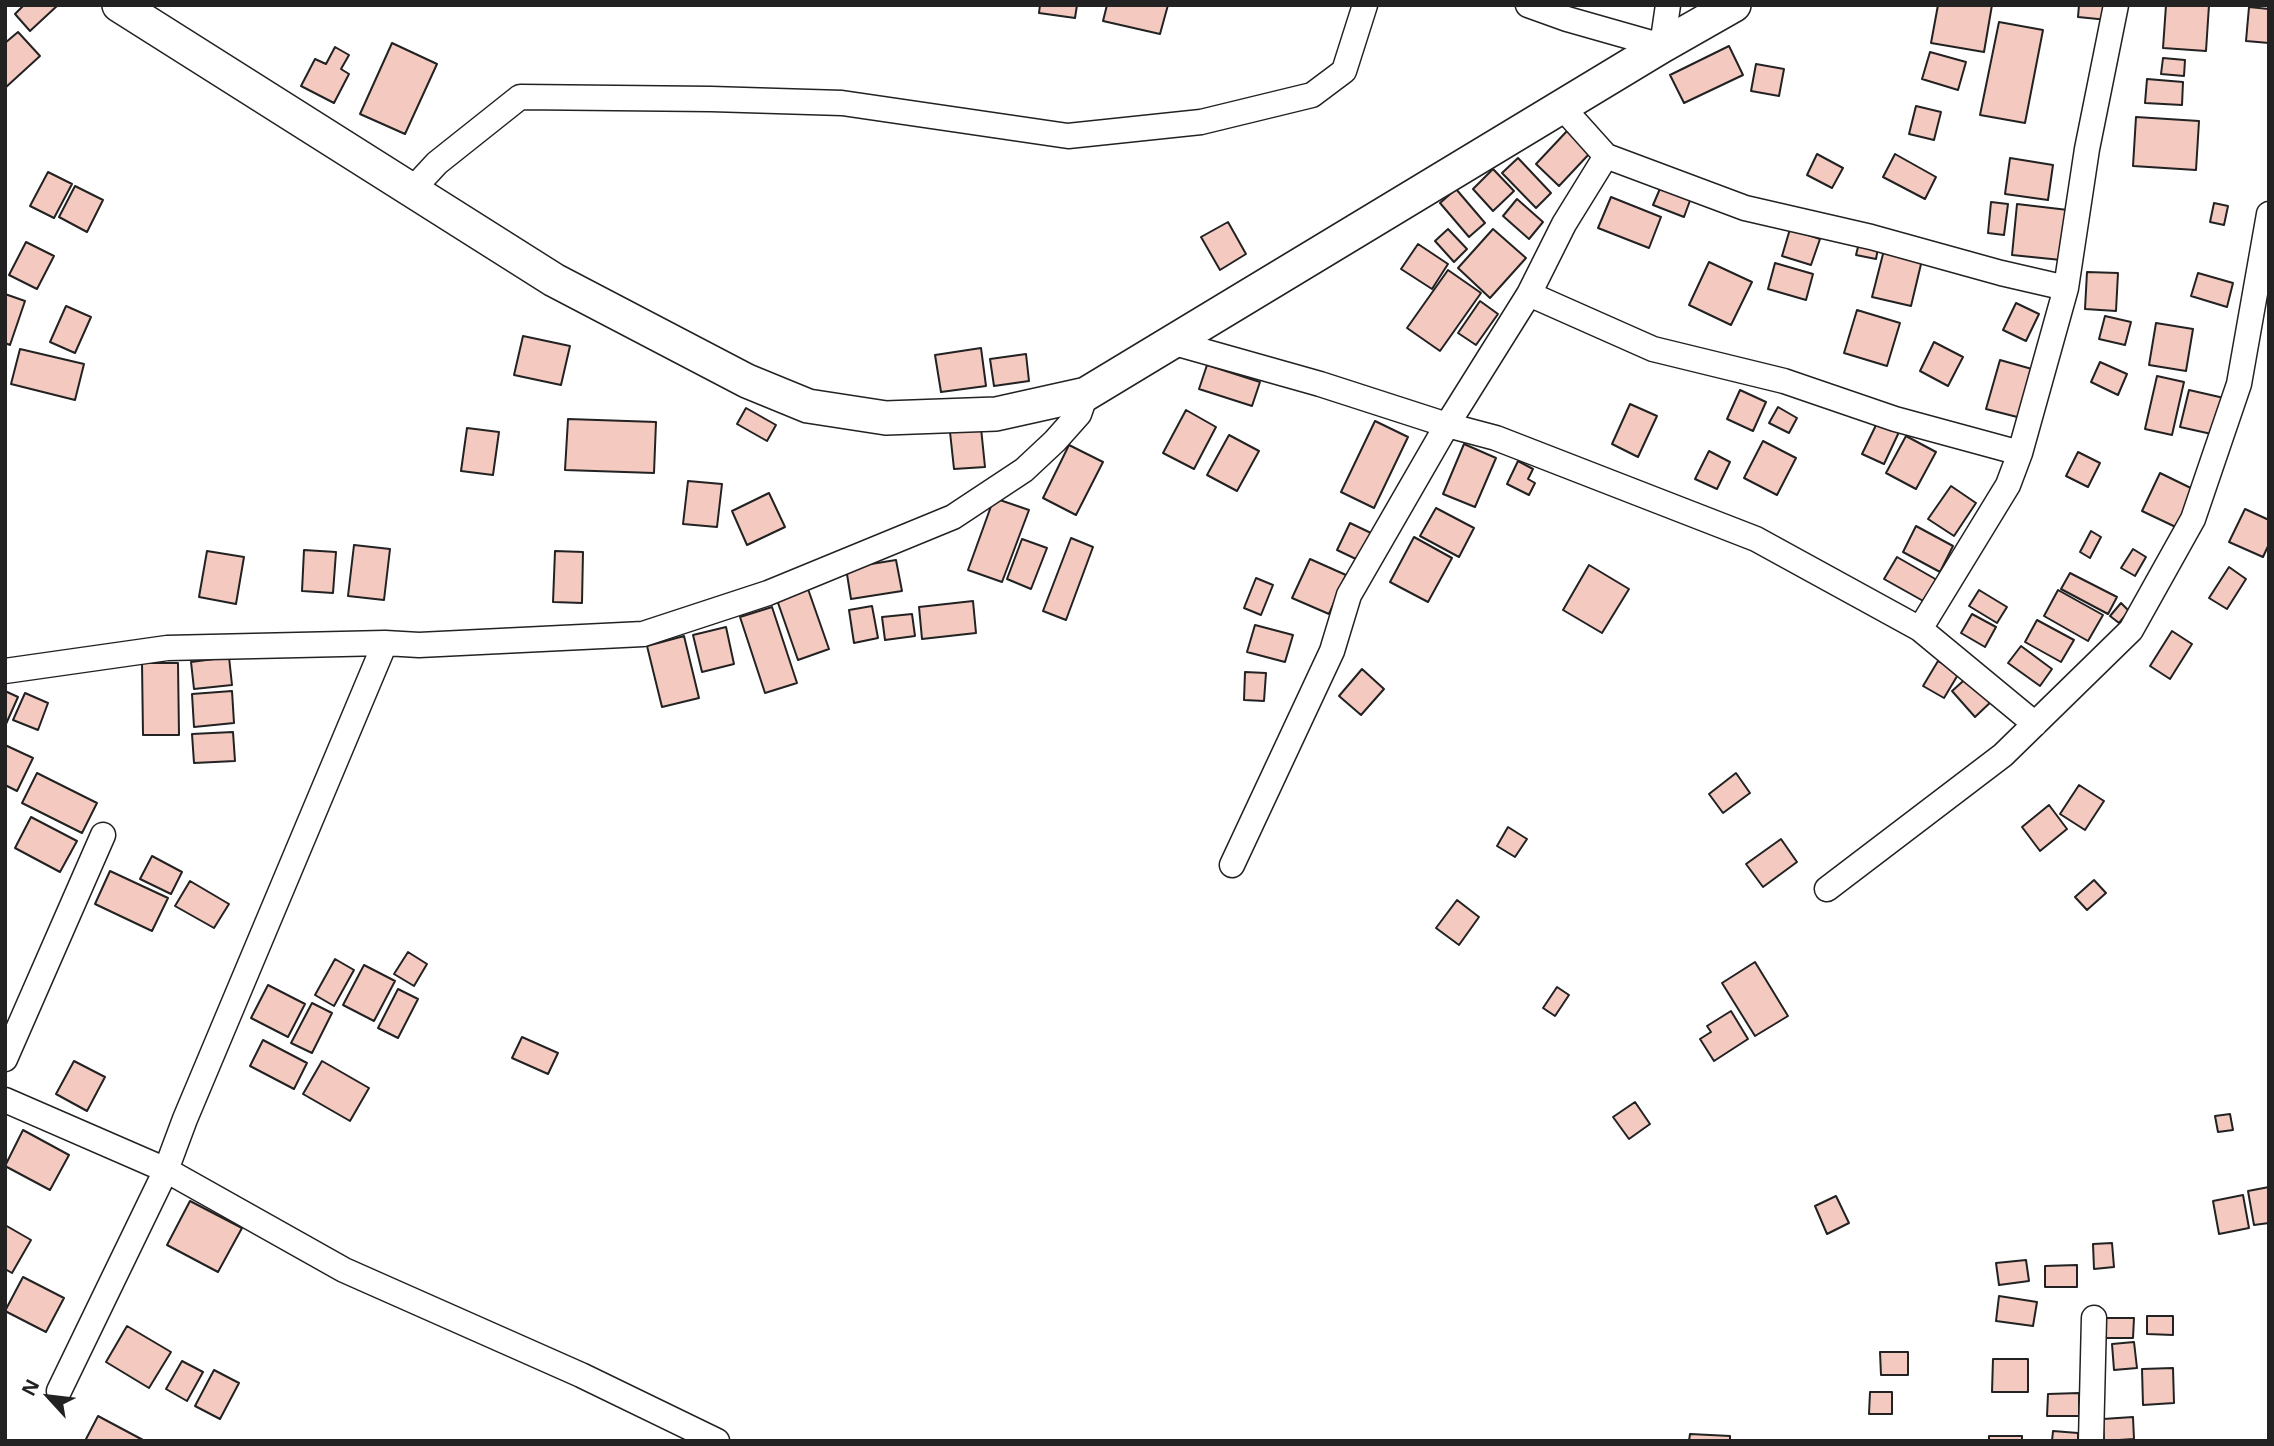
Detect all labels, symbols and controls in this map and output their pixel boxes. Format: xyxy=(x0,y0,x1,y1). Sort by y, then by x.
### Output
north arrow xyxy=(14,1362,84,1432)
text: N xyxy=(15,1375,45,1400)

